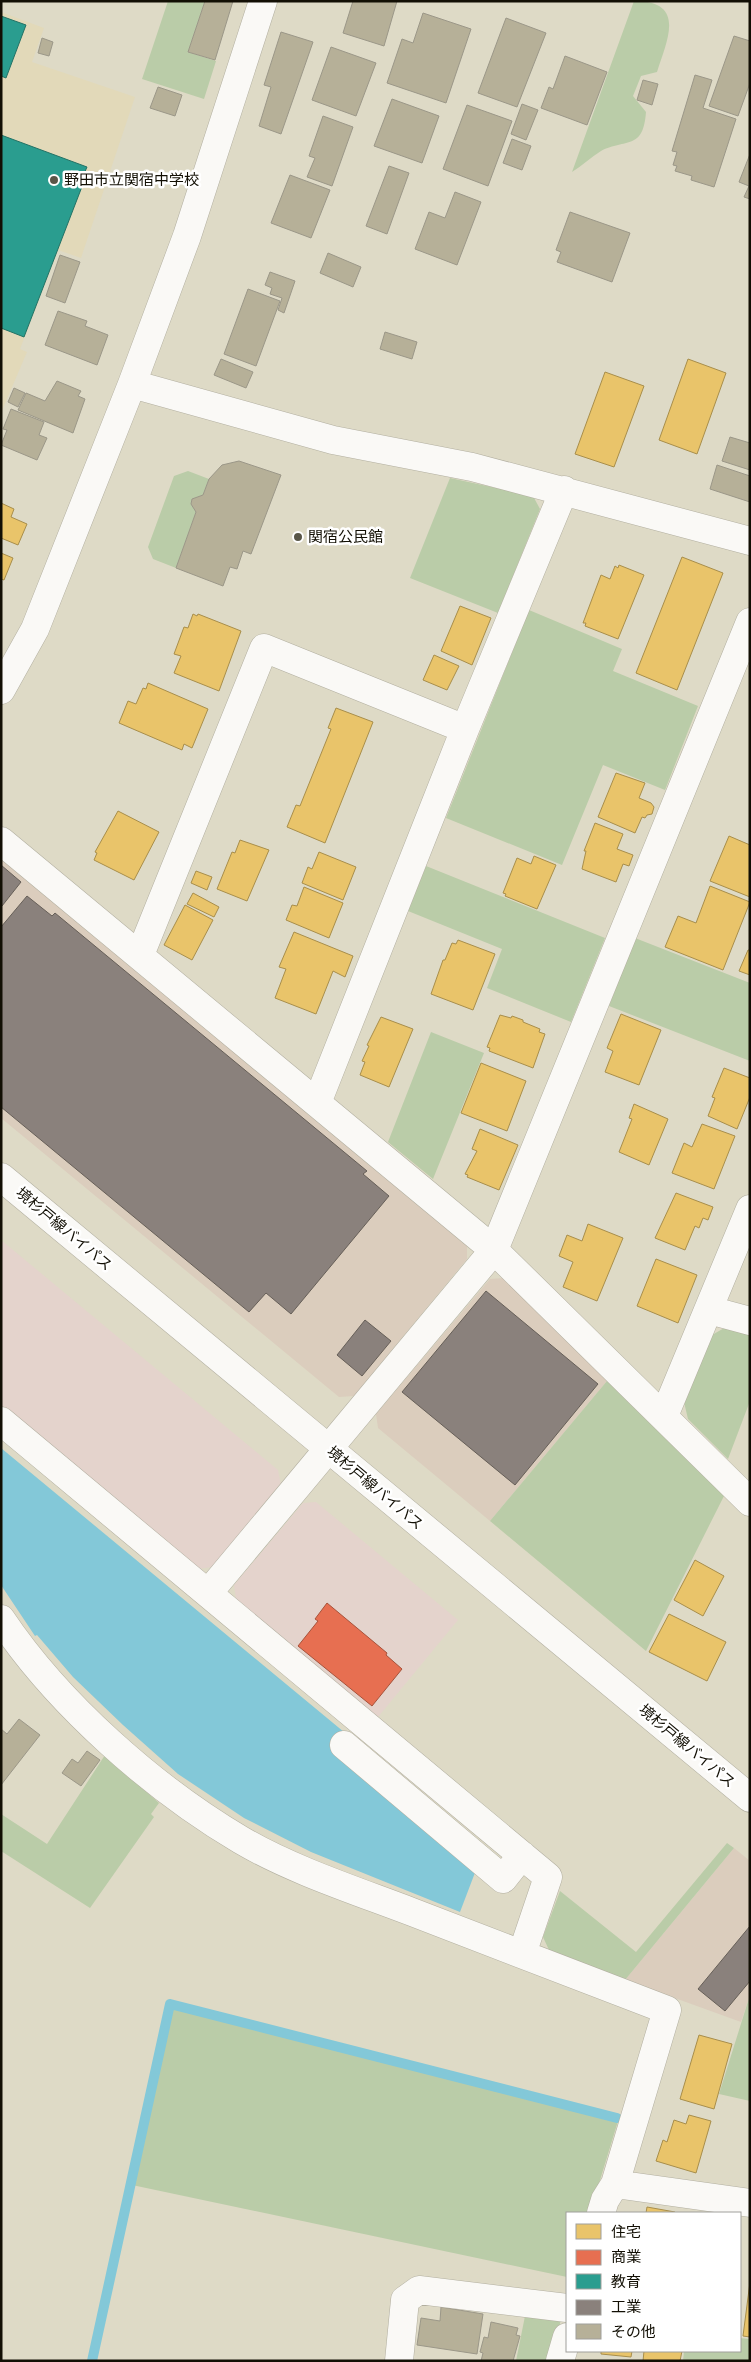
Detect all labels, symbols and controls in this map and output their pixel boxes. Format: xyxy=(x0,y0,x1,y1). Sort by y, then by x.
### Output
place label: 野田市立関宿中学校 xyxy=(64,170,199,188)
marker: 野田市立関宿中学校 xyxy=(48,174,60,186)
place label: 関宿公民館 xyxy=(308,527,383,545)
marker: 関宿公民館 xyxy=(292,531,304,543)
street label: 境杉戸線バイパス xyxy=(13,1183,116,1274)
street label: 境杉戸線バイパス xyxy=(324,1442,427,1533)
street label: 境杉戸線バイパス xyxy=(636,1700,739,1791)
legend xyxy=(566,2212,741,2352)
text: 住宅 xyxy=(611,2222,641,2240)
text: 商業 xyxy=(611,2247,641,2265)
text: 教育 xyxy=(611,2272,641,2290)
text: 工業 xyxy=(611,2297,641,2315)
text: その他 xyxy=(611,2322,656,2340)

